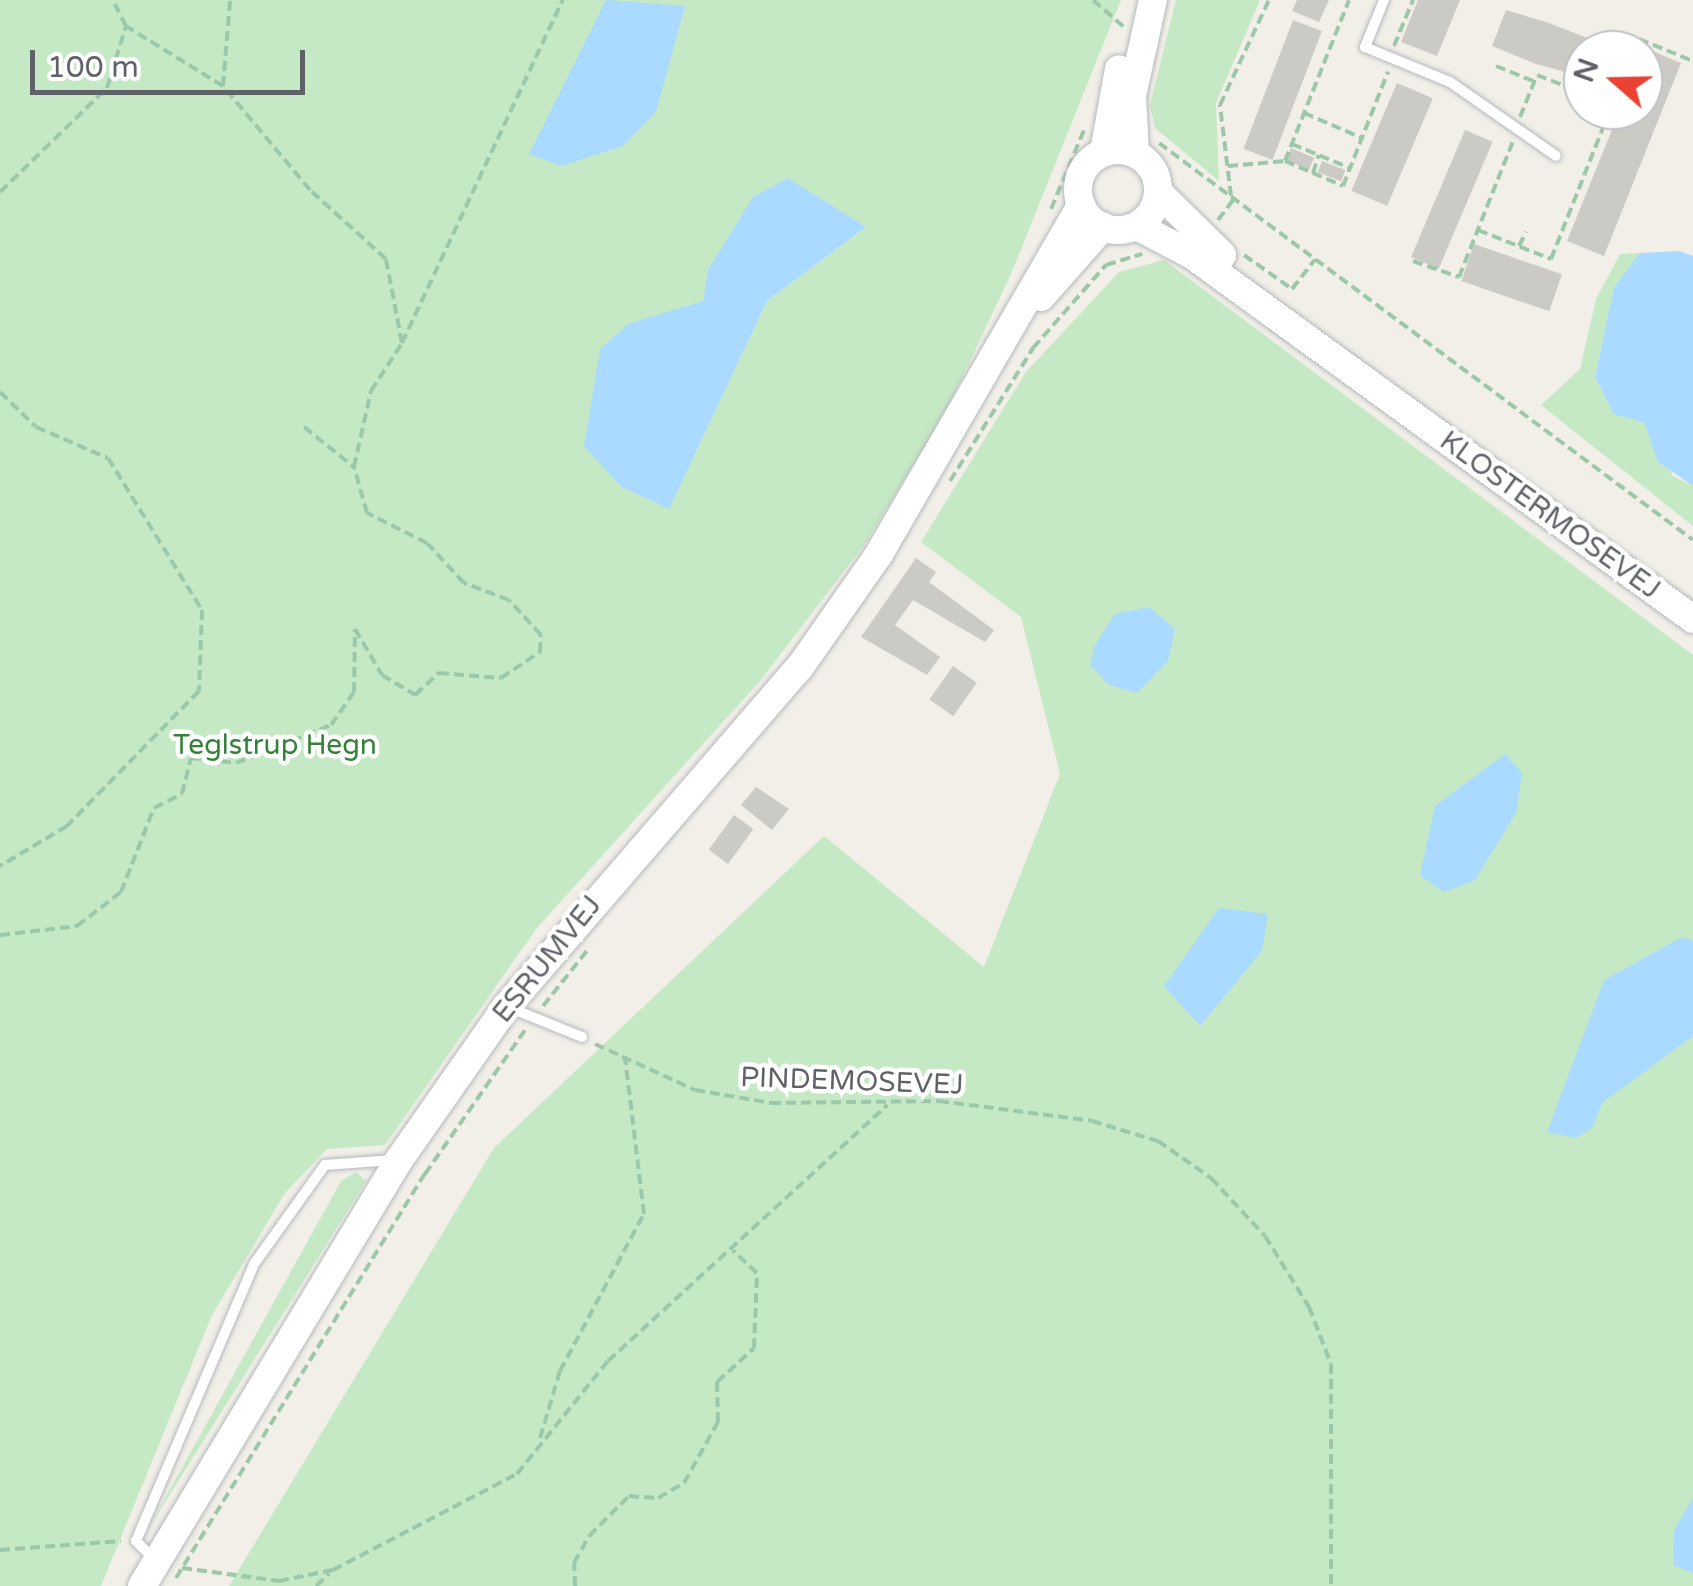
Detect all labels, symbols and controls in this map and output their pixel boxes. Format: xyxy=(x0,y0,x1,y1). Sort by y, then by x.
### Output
scale bar xyxy=(35,30,310,92)
north arrow xyxy=(1563,30,1663,130)
text: 100 m xyxy=(47,49,139,86)
text: N xyxy=(1567,54,1607,87)
street label: KLOSTERMOSEVEJ xyxy=(1433,424,1667,606)
park label: Teglstrup Hegn xyxy=(173,728,377,762)
street label: ESRUMVEJ xyxy=(486,889,608,1029)
street label: PINDEMOSEVEJ xyxy=(740,1060,964,1102)

